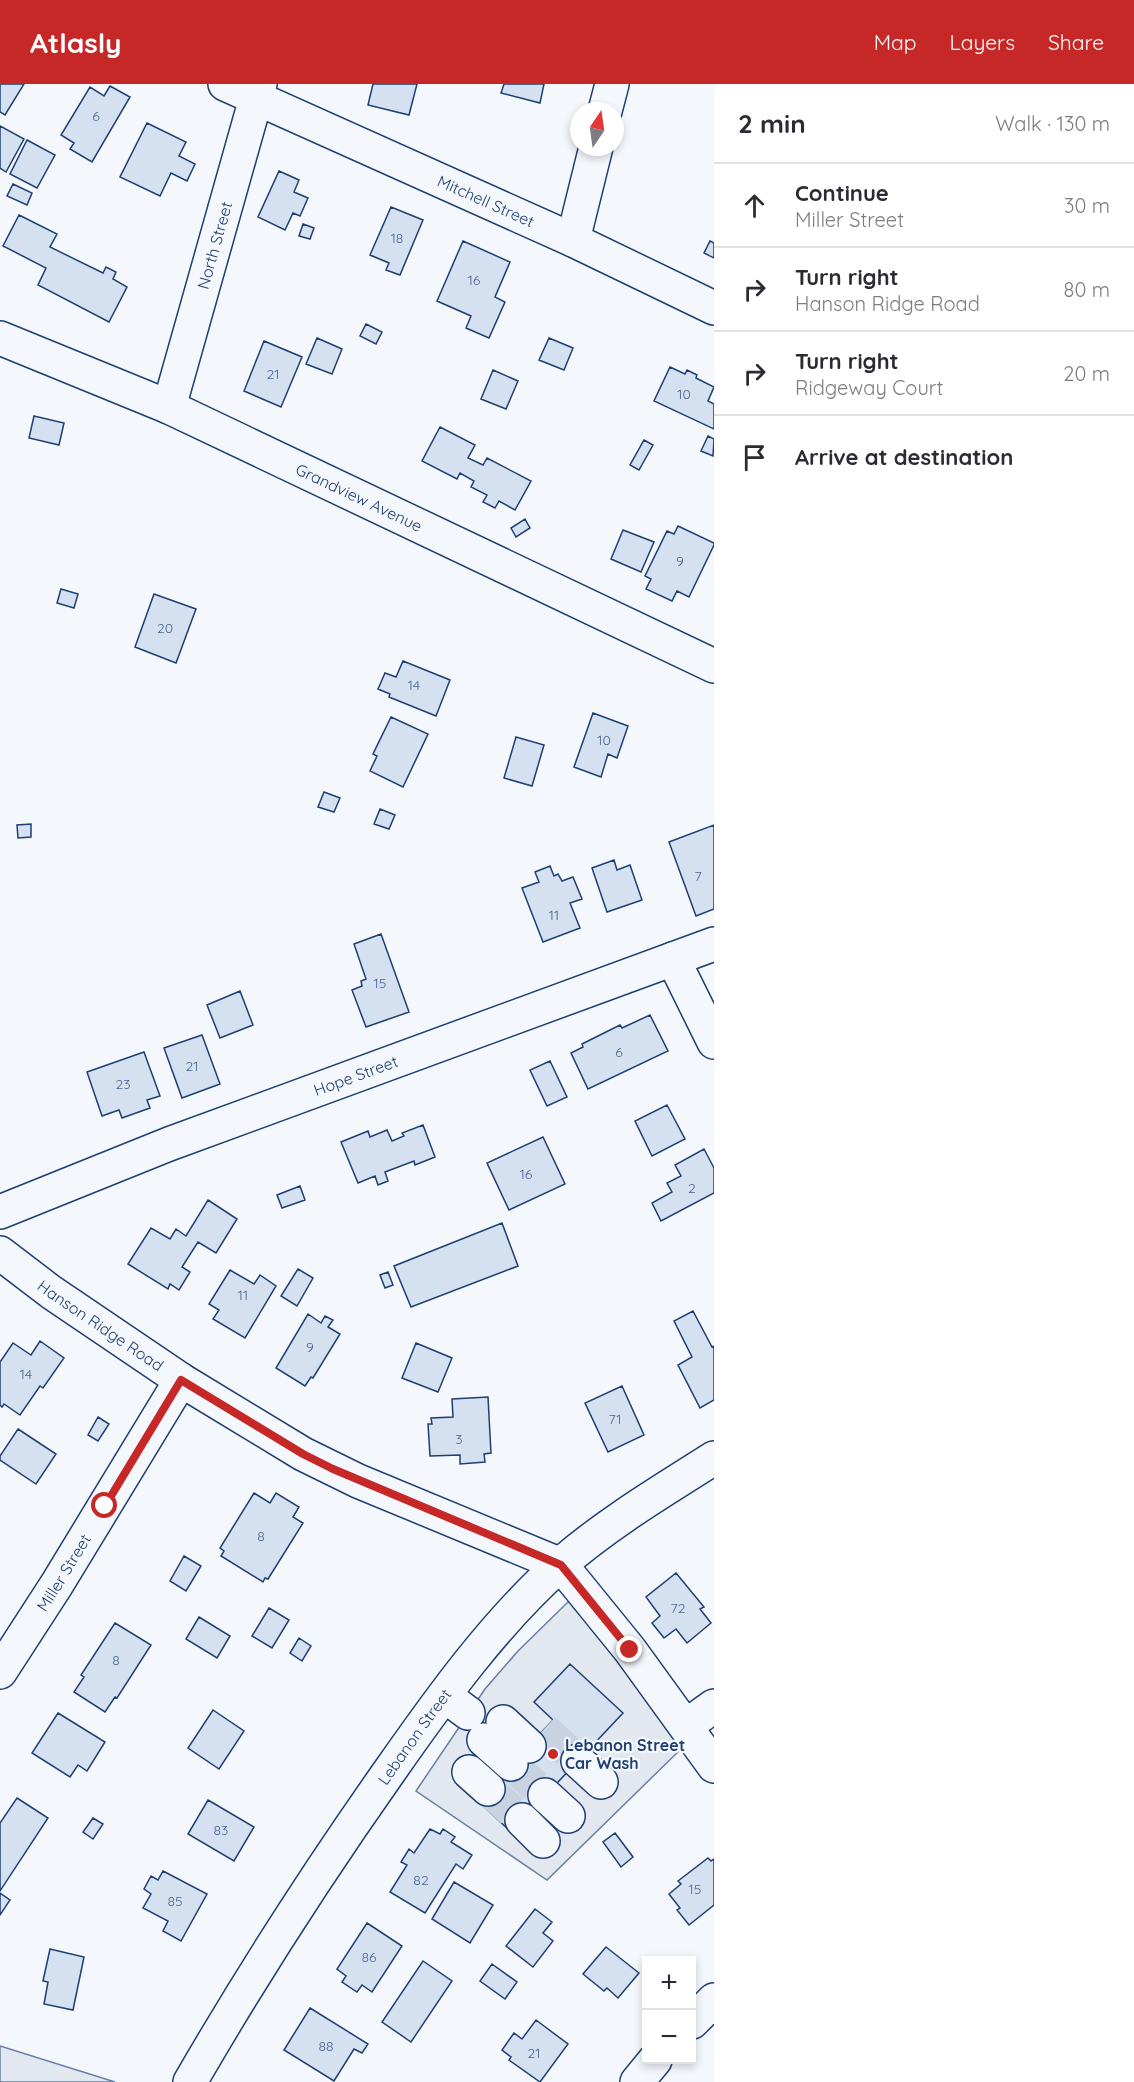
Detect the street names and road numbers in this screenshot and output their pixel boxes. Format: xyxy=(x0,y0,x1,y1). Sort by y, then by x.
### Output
street label: Mitchell Street xyxy=(434,171,538,231)
street label: North Street xyxy=(193,199,236,291)
street label: Grandview Avenue xyxy=(293,459,426,536)
street label: Hope Street xyxy=(311,1051,400,1100)
street label: Hanson Ridge Road xyxy=(34,1275,167,1375)
street label: Miller Street xyxy=(32,1530,95,1615)
street label: Lebanon Street xyxy=(373,1685,455,1788)

